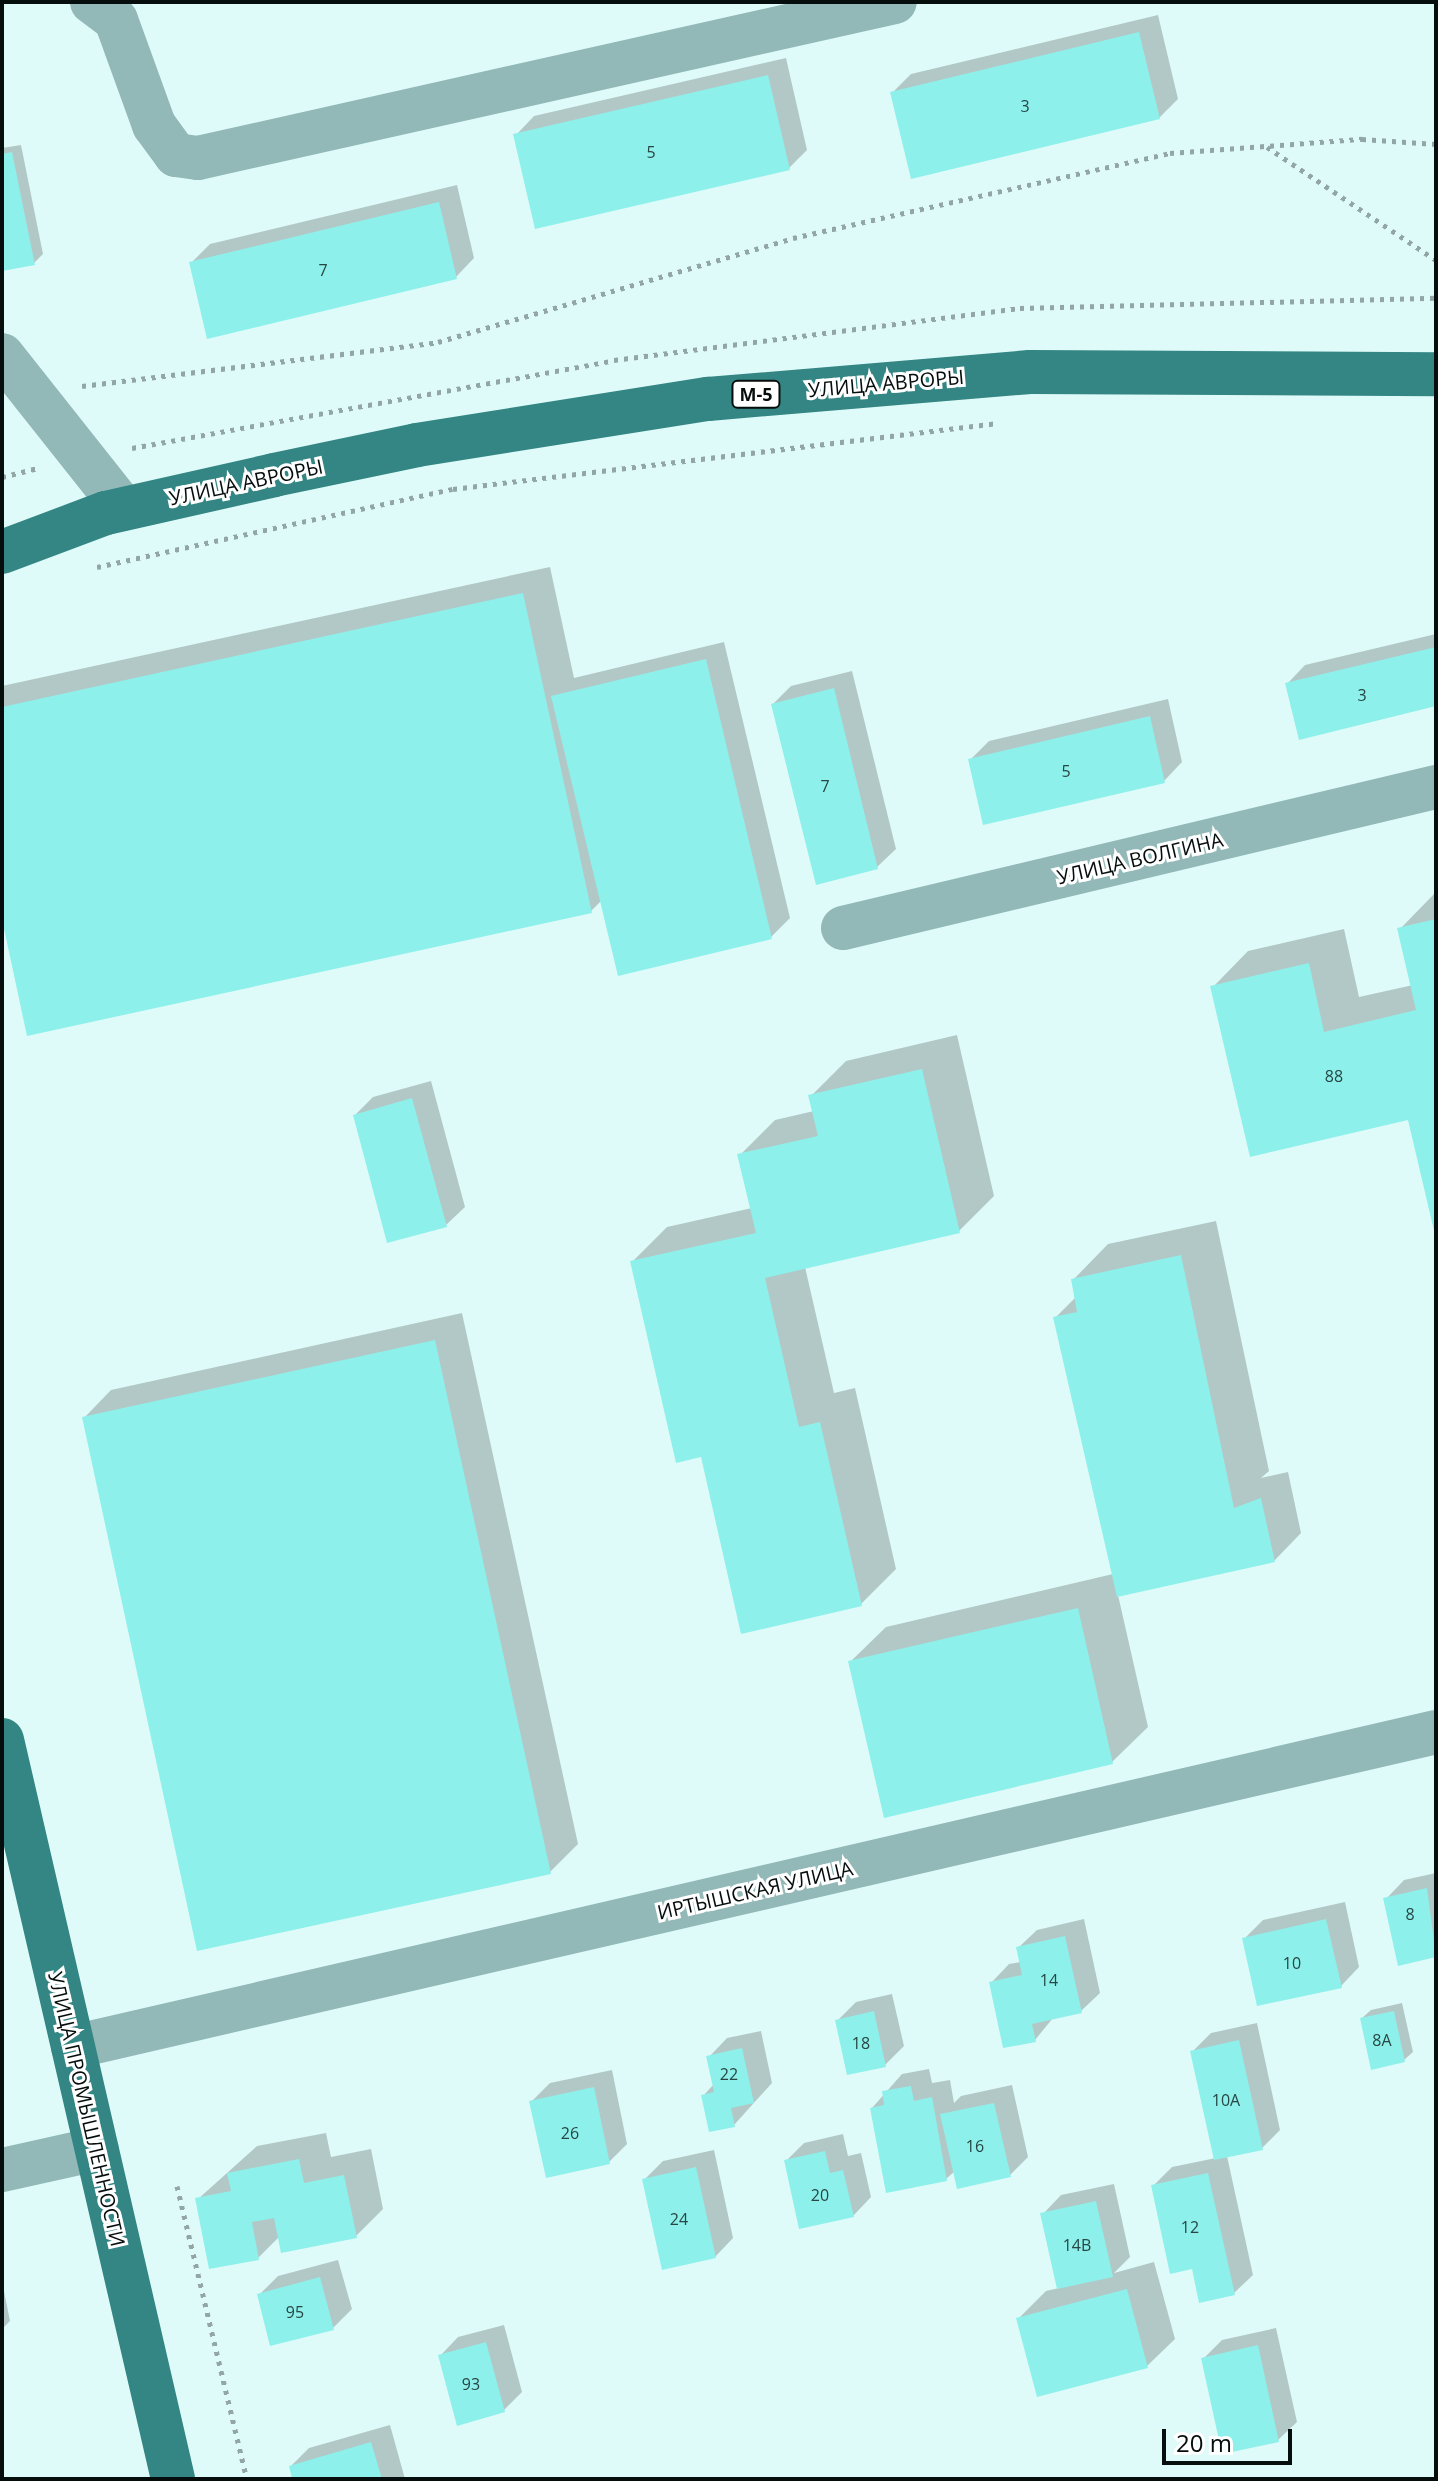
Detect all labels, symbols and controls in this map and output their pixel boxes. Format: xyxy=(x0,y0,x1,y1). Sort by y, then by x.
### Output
house number: 3 xyxy=(1020,96,1030,116)
house number: 5 xyxy=(646,142,656,162)
house number: 7 xyxy=(318,260,328,280)
street label: УЛИЦА АВРОРЫ xyxy=(807,364,965,402)
road number: М-5 xyxy=(730,380,782,408)
street label: УЛИЦА АВРОРЫ xyxy=(167,454,325,510)
house number: 3 xyxy=(1357,685,1367,705)
house number: 5 xyxy=(1061,761,1071,781)
house number: 7 xyxy=(820,776,830,796)
street label: УЛИЦА ВОЛГИНА xyxy=(1055,827,1225,889)
house number: 88 xyxy=(1325,1066,1343,1086)
street label: ИРТЫШСКАЯ УЛИЦА xyxy=(655,1856,855,1924)
house number: 8 xyxy=(1405,1904,1415,1924)
house number: 10 xyxy=(1283,1953,1301,1973)
street label: УЛИЦА ПРОМЫШЛЕННОСТИ xyxy=(44,1969,130,2249)
house number: 14 xyxy=(1040,1970,1058,1990)
house number: 8А xyxy=(1372,2030,1392,2050)
house number: 18 xyxy=(852,2033,870,2053)
house number: 22 xyxy=(720,2064,738,2084)
house number: 10А xyxy=(1212,2090,1240,2110)
house number: 26 xyxy=(561,2123,579,2143)
house number: 16 xyxy=(966,2136,984,2156)
house number: 20 xyxy=(811,2185,829,2205)
house number: 24 xyxy=(670,2209,688,2229)
house number: 12 xyxy=(1181,2217,1199,2237)
house number: 14В xyxy=(1063,2235,1091,2255)
house number: 95 xyxy=(286,2302,304,2322)
house number: 93 xyxy=(462,2374,480,2394)
scale bar xyxy=(1166,2413,1296,2463)
text: 20 m xyxy=(1176,2426,1232,2459)

